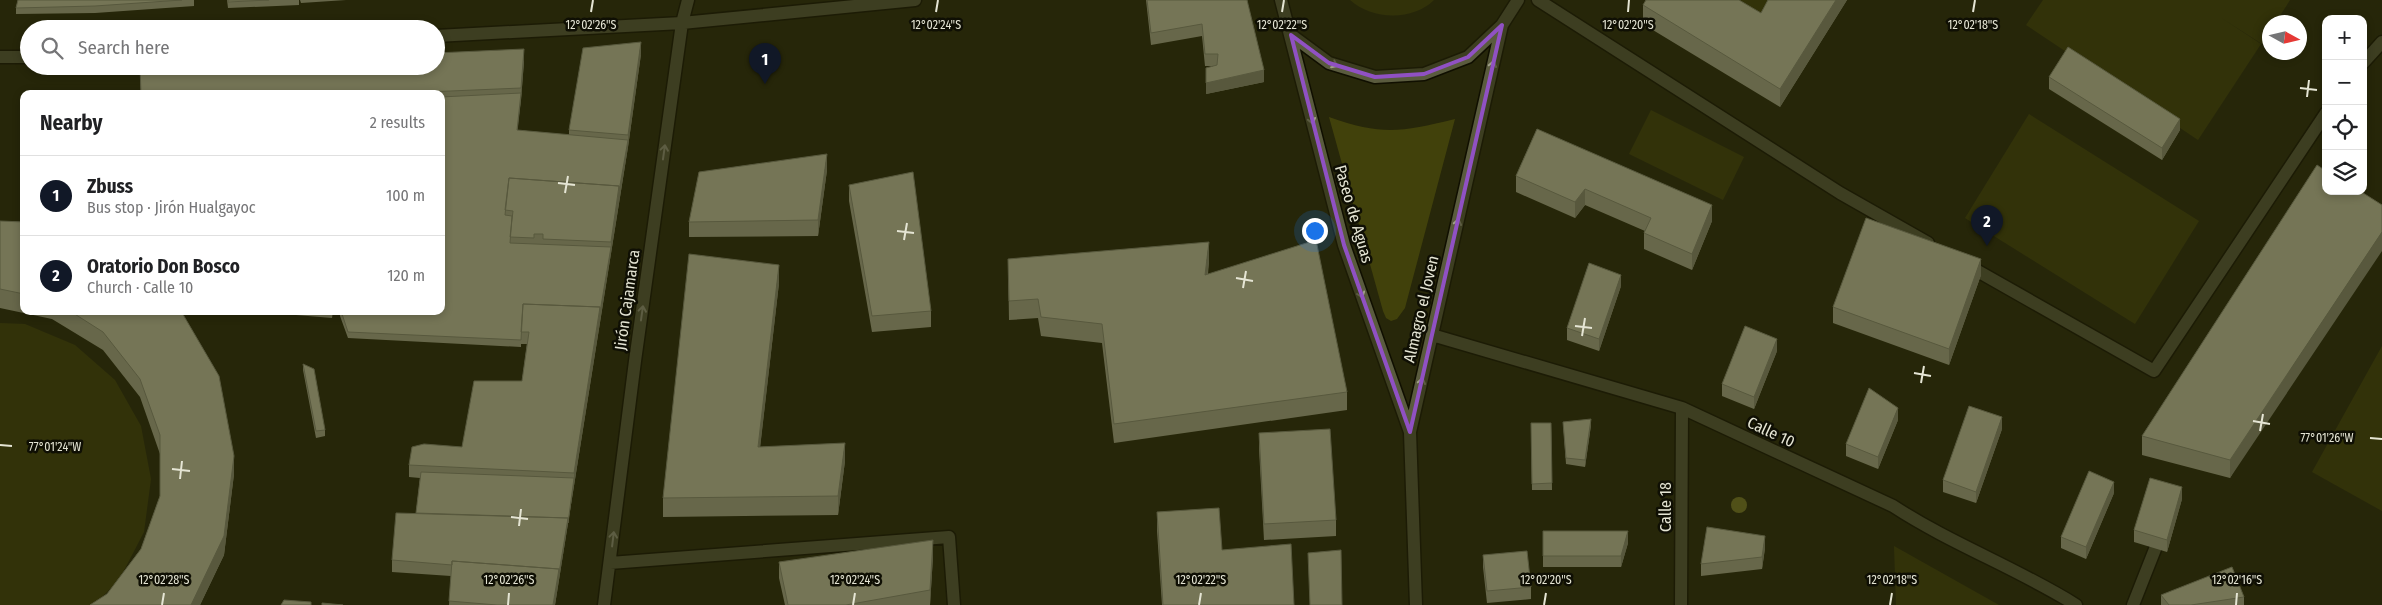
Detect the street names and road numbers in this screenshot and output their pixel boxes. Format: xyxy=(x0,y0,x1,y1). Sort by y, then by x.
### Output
street label: Paseo de Aguas xyxy=(1331,163,1377,265)
street label: Jirón Cajamarca xyxy=(611,248,643,352)
street label: Almagro el Joven xyxy=(1399,254,1443,364)
street label: Calle 10 xyxy=(1744,413,1798,451)
street label: Calle 18 xyxy=(1656,482,1675,532)

